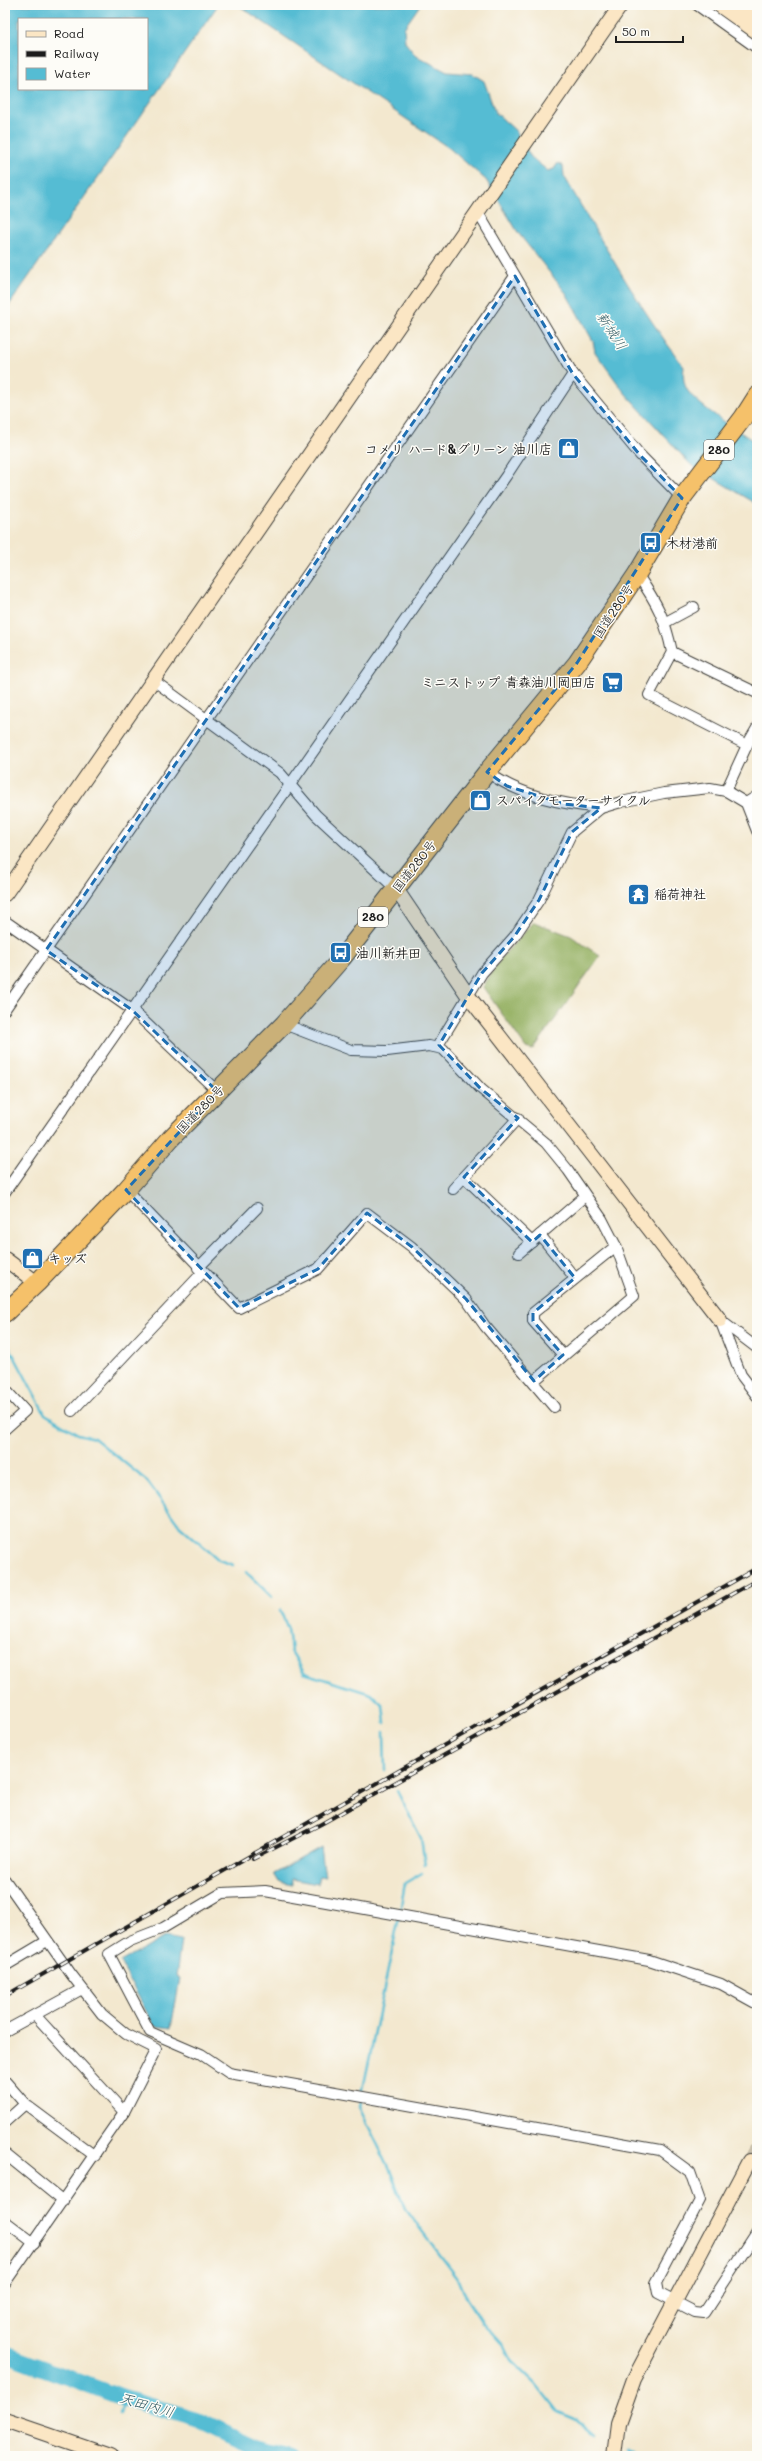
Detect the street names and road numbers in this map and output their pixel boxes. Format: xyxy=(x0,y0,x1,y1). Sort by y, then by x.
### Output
road number: 280 xyxy=(704,440,734,460)
street label: 国道280号 xyxy=(589,580,637,641)
street label: 国道280号 xyxy=(388,836,439,895)
road number: 280 xyxy=(358,907,388,927)
street label: 国道280号 xyxy=(172,1080,227,1137)

